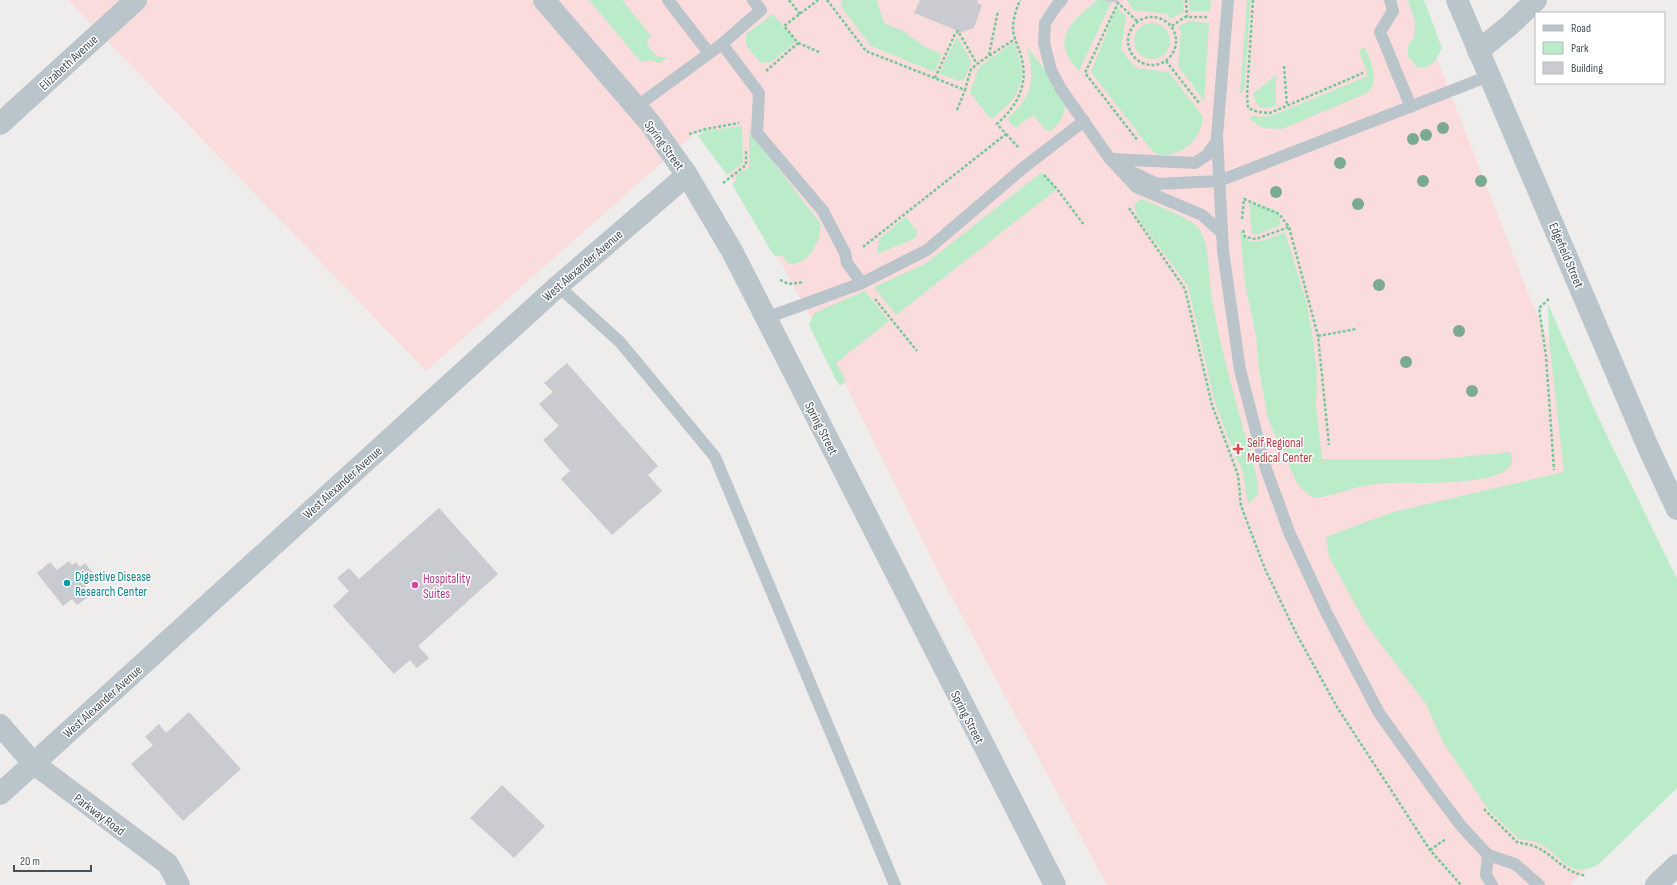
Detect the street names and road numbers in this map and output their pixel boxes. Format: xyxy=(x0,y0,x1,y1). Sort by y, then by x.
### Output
street label: Elizabeth Avenue xyxy=(36,32,101,94)
street label: Spring Street xyxy=(641,118,688,174)
street label: Edgefield Street xyxy=(1545,220,1587,290)
street label: West Alexander Avenue xyxy=(539,227,626,305)
street label: Spring Street xyxy=(801,399,841,458)
street label: West Alexander Avenue xyxy=(300,443,386,522)
street label: West Alexander Avenue xyxy=(60,662,146,741)
street label: Spring Street xyxy=(947,688,987,747)
street label: Parkway Road xyxy=(71,790,128,839)

